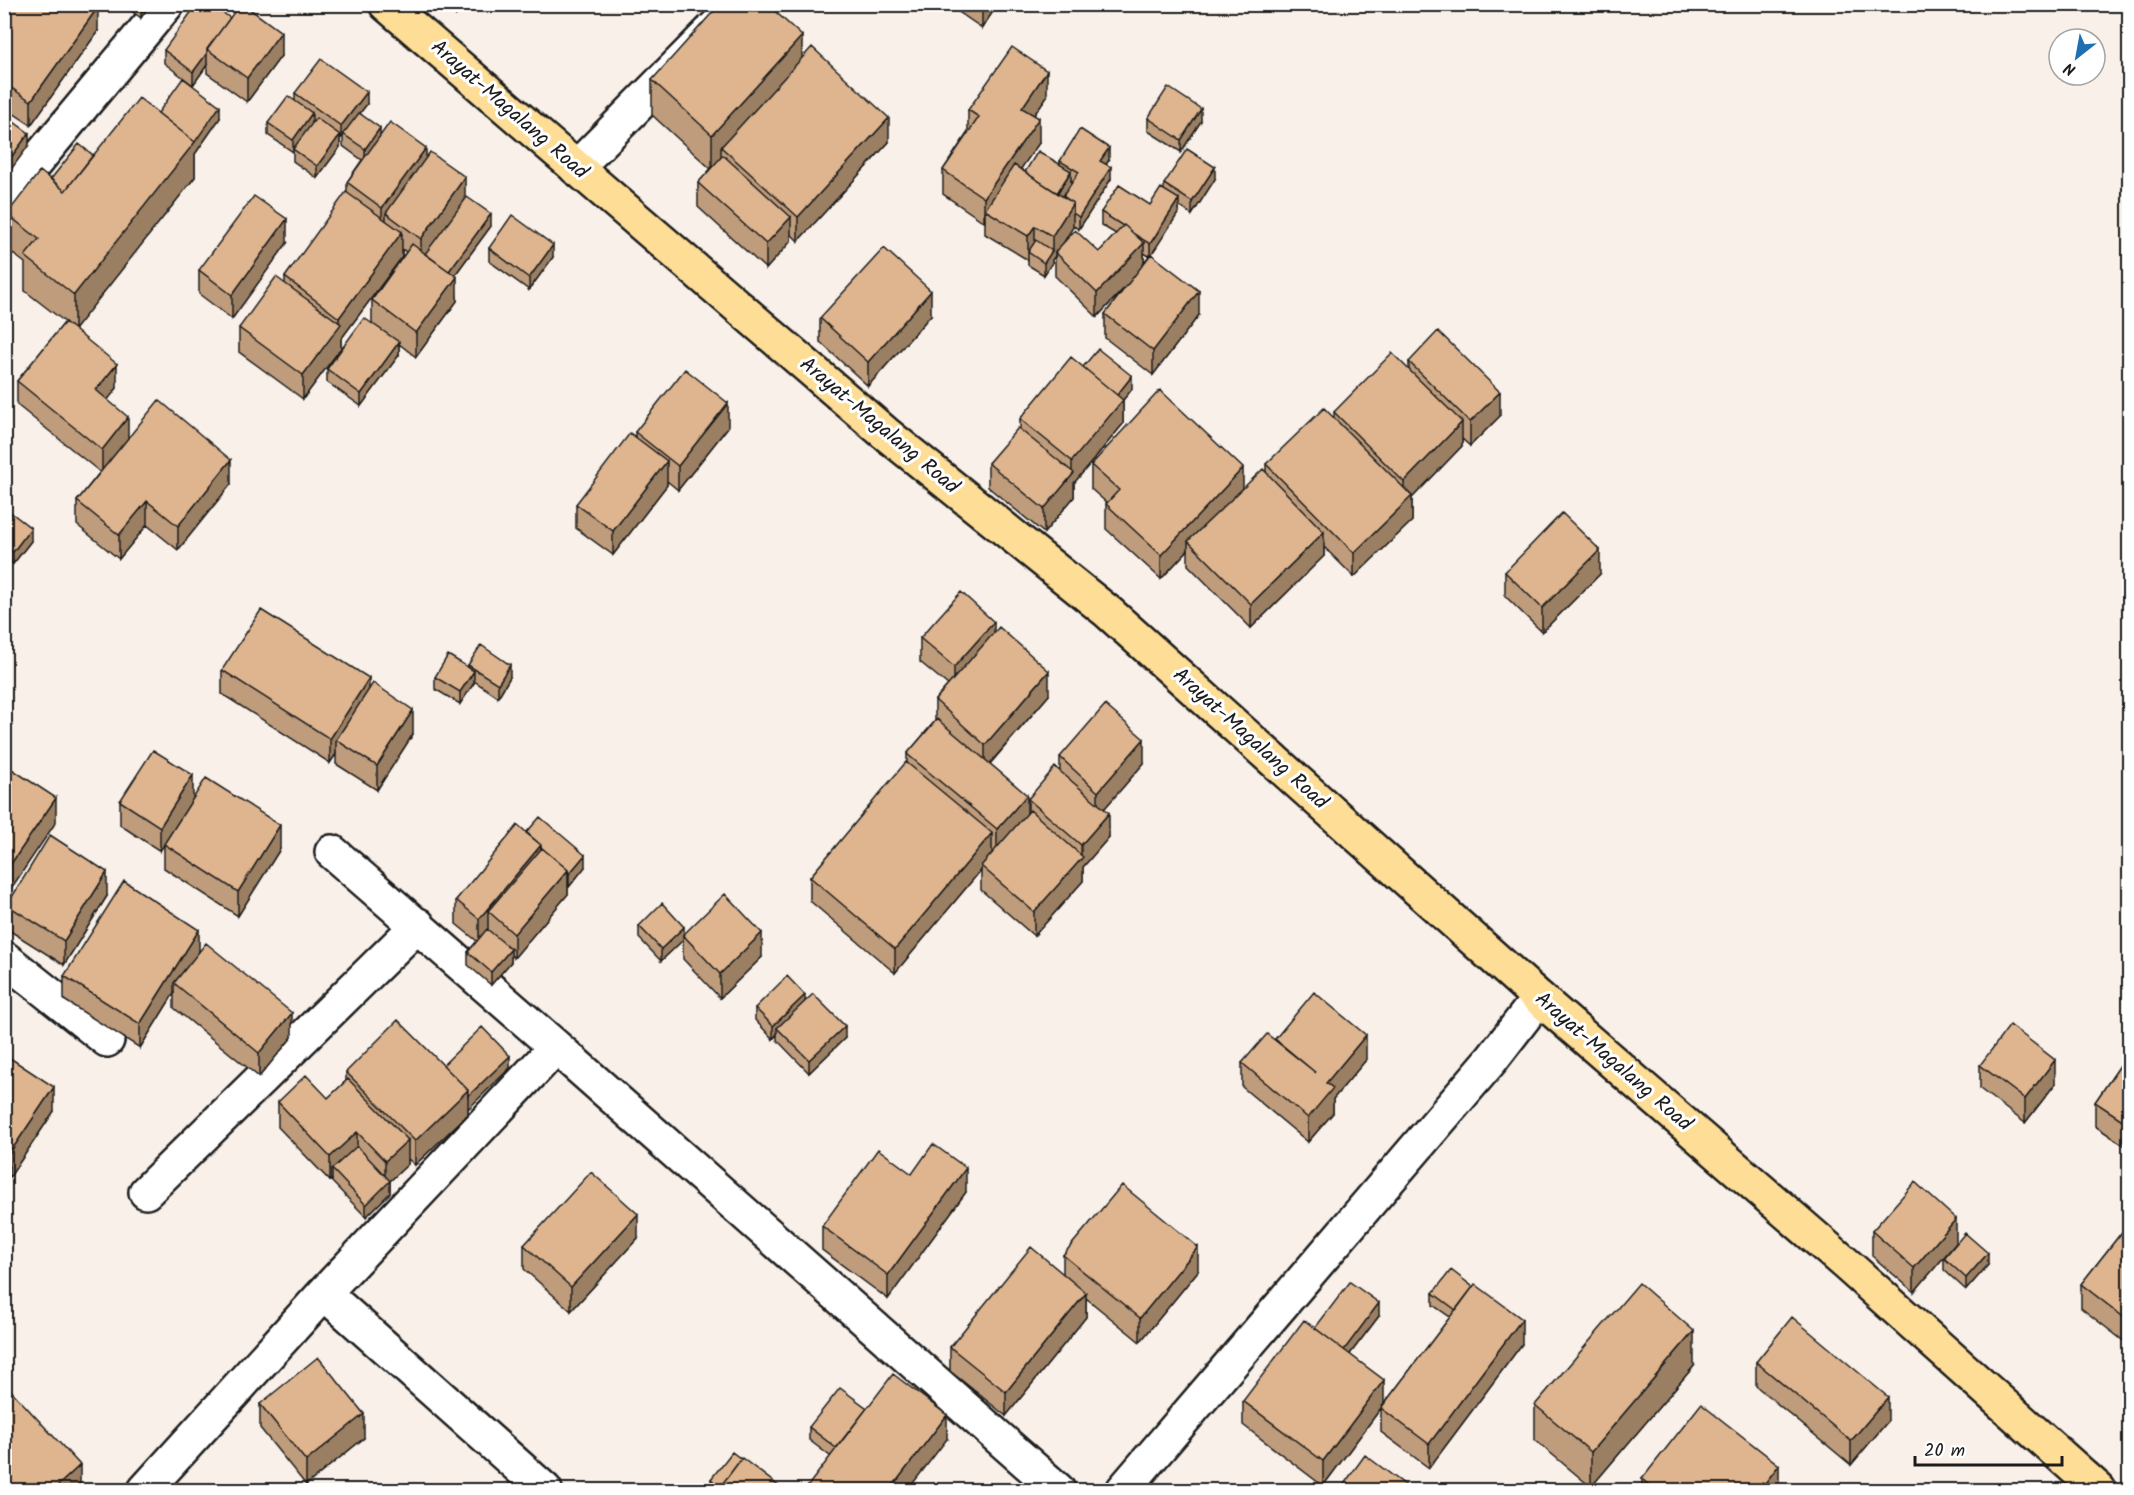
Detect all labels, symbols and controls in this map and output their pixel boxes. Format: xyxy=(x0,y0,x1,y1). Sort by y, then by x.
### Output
north arrow xyxy=(2047,27,2107,87)
street label: Arayat-Magalang Road xyxy=(423,32,596,188)
text: N xyxy=(2059,55,2081,82)
street label: Arayat-Magalang Road xyxy=(792,349,967,503)
street label: Arayat-Magalang Road xyxy=(1165,660,1336,819)
street label: Arayat-Magalang Road xyxy=(1527,984,1700,1140)
scale bar xyxy=(1915,1429,2062,1467)
text: 20 m xyxy=(1924,1437,1965,1466)

